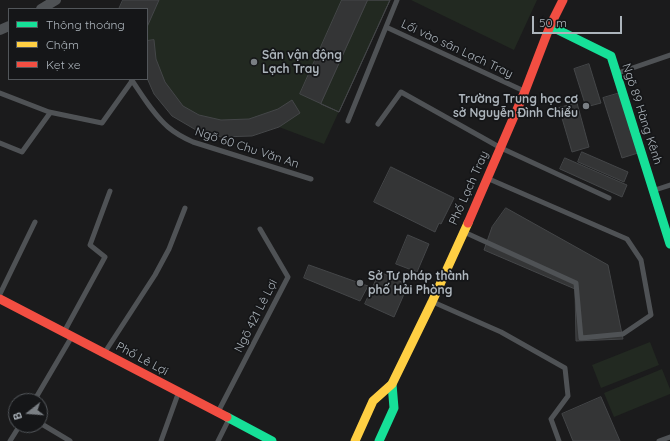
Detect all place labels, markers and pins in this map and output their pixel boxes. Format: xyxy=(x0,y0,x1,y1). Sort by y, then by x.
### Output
place label: Sân vận động Lạch Tray xyxy=(262,48,342,76)
marker: Sân vận động Lạch Tray xyxy=(249,57,259,67)
place label: Trường Trung học cơ sở Nguyễn Đình Chiểu xyxy=(453,92,578,120)
marker: Trường Trung học cơ sở Nguyễn Đình Chiểu xyxy=(581,101,591,111)
place label: Sở Tư pháp thành phố Hải Phòng xyxy=(368,269,469,297)
marker: Sở Tư pháp thành phố Hải Phòng xyxy=(355,278,365,288)

